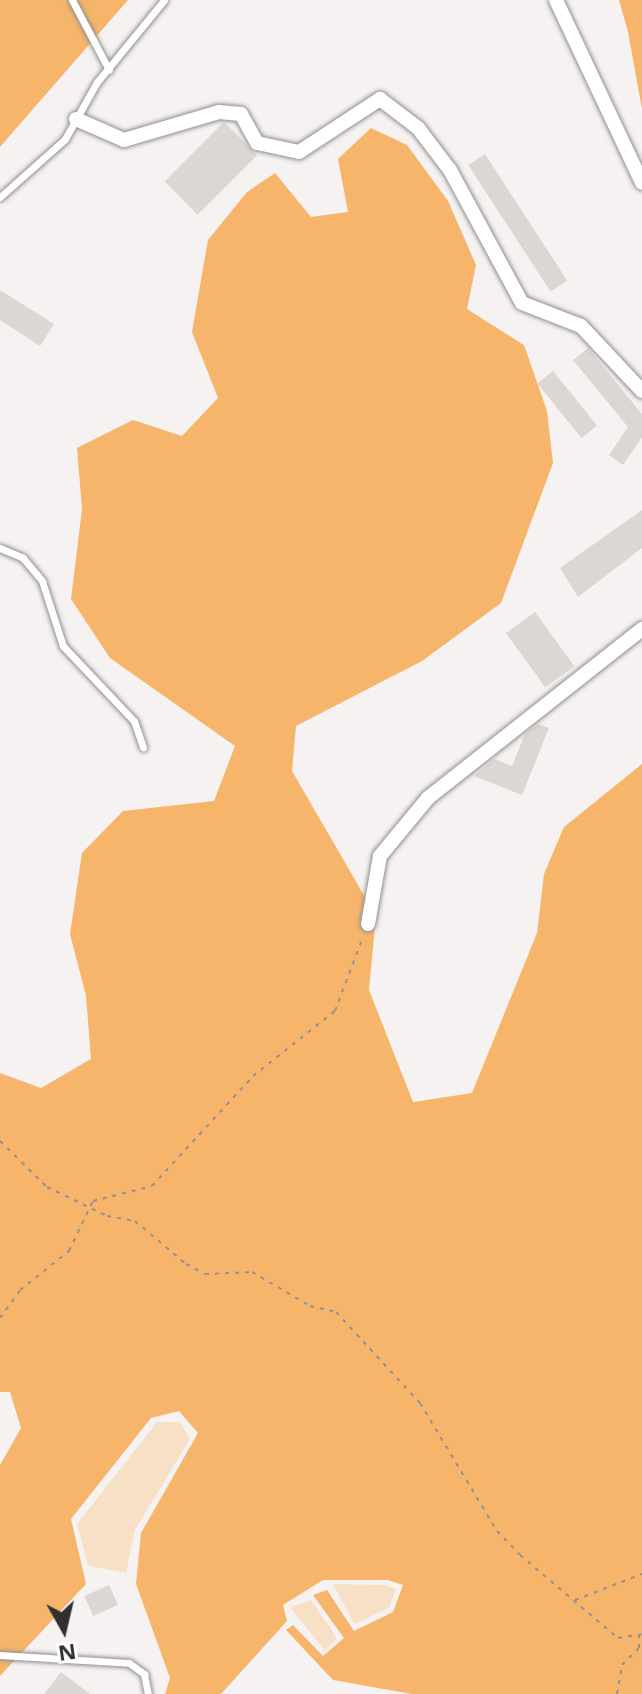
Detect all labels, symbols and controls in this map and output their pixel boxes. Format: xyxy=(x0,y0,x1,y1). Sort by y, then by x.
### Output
north arrow xyxy=(24,1590,104,1670)
text: N xyxy=(56,1638,78,1670)

